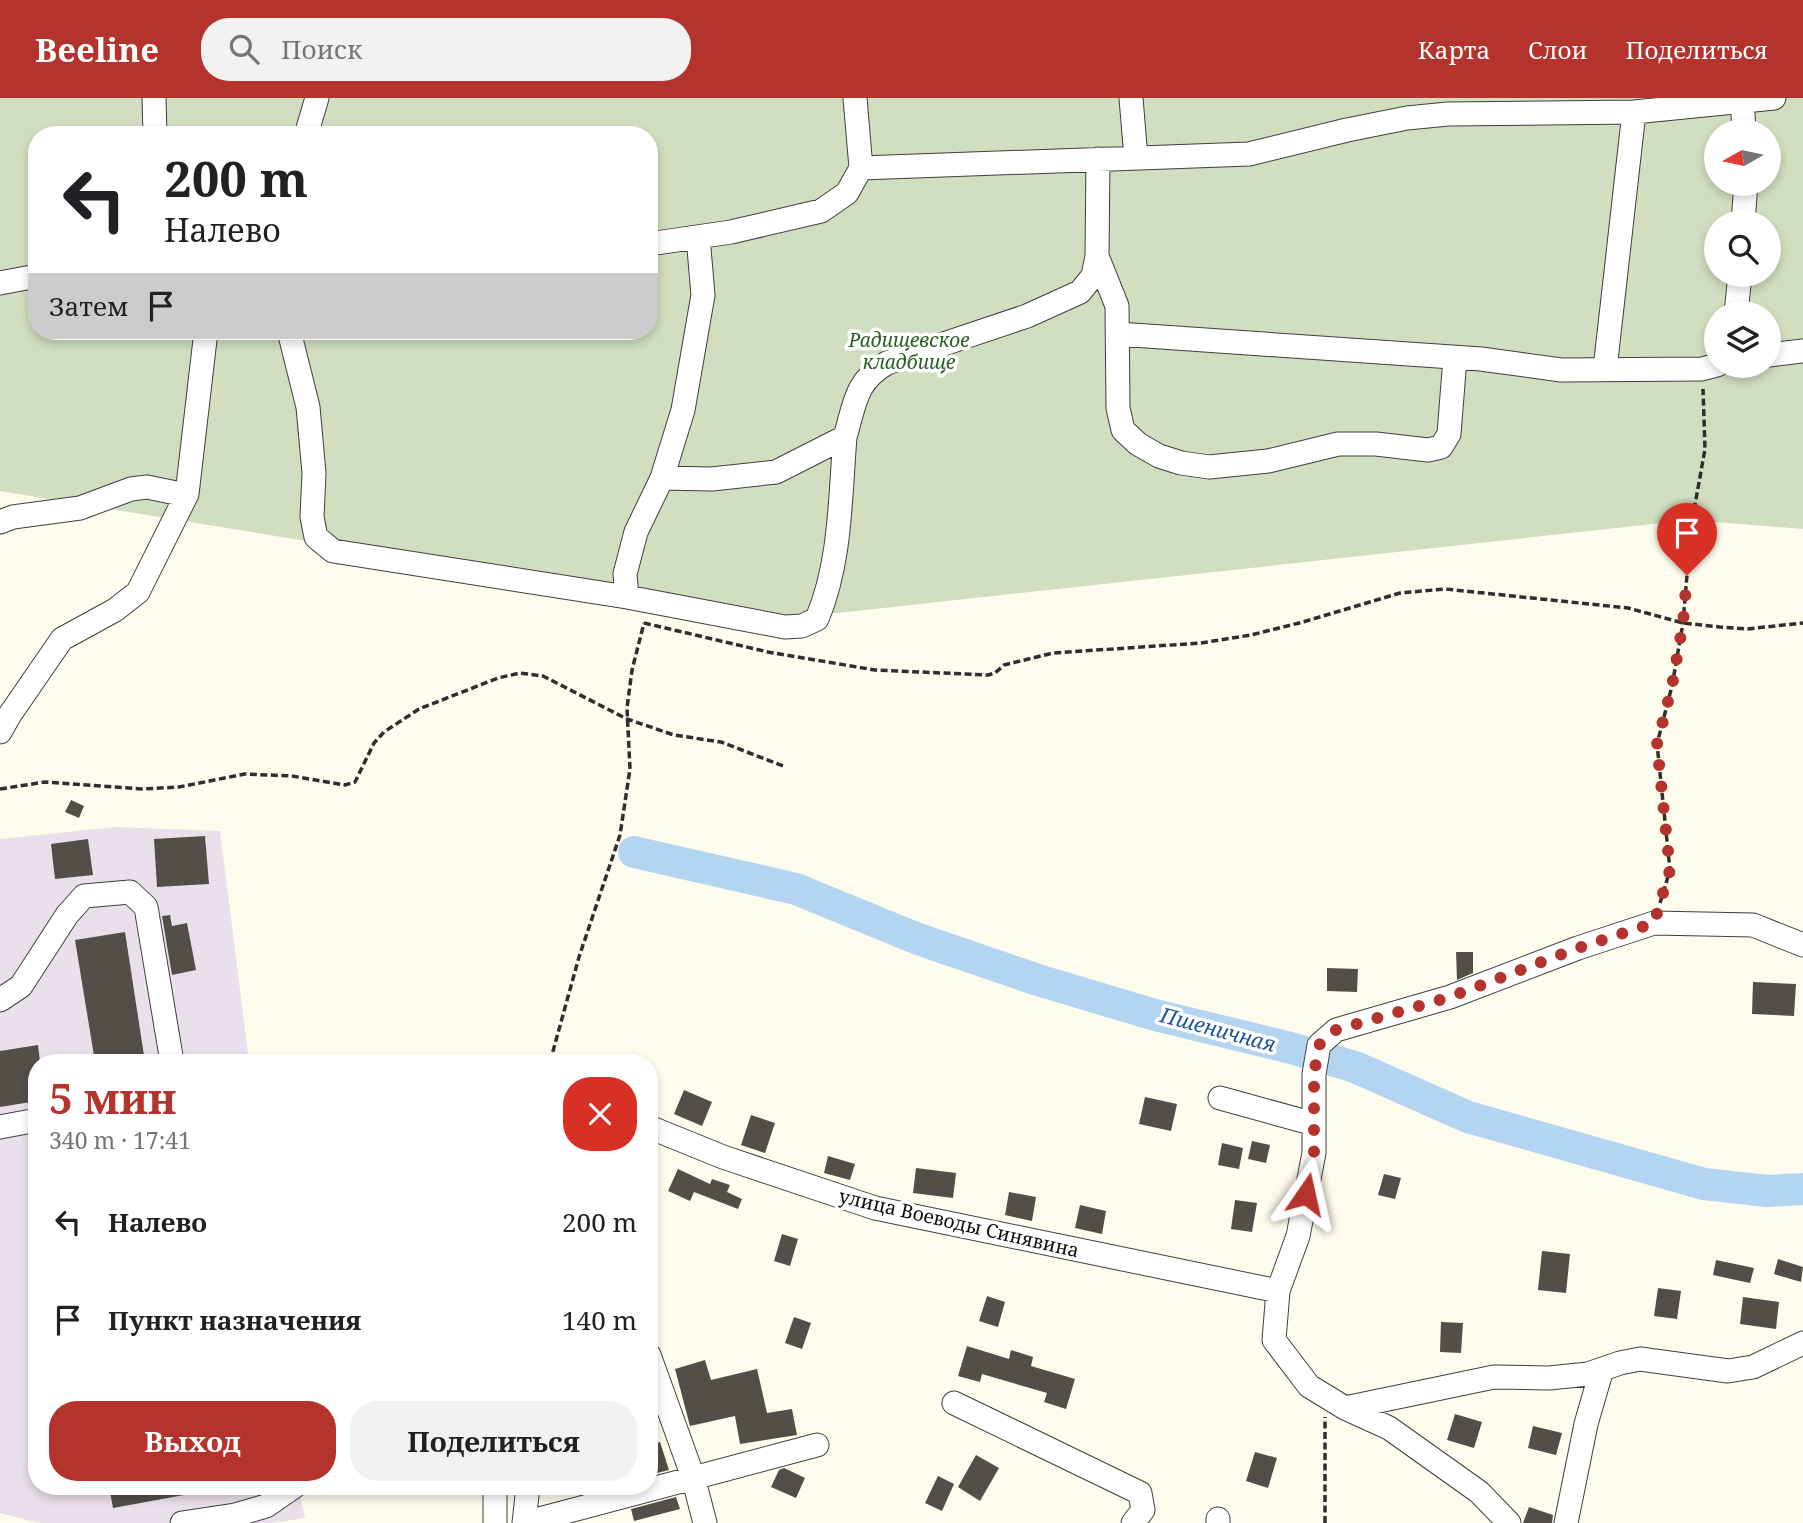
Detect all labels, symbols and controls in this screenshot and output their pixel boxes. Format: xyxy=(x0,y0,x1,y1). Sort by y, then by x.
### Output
search box xyxy=(201,18,691,81)
text: Beeline xyxy=(35,27,159,72)
icon: search xyxy=(225,30,263,68)
text: Поиск xyxy=(281,31,362,67)
text: Карта xyxy=(1418,33,1490,66)
text: Слои xyxy=(1528,33,1588,66)
text: Поделиться xyxy=(1626,33,1768,66)
north arrow xyxy=(1704,119,1782,196)
map controls xyxy=(1704,119,1781,378)
text: 200 m xyxy=(164,145,308,211)
icon: left xyxy=(49,154,140,245)
text: Налево xyxy=(164,208,281,251)
button: search xyxy=(1704,210,1781,287)
icon: arrive xyxy=(142,287,180,325)
text: Затем xyxy=(49,288,128,324)
button: layers xyxy=(1704,301,1781,378)
park label: Радищевское кладбище xyxy=(847,327,970,375)
pin xyxy=(1657,503,1717,575)
icon: arrive xyxy=(1668,514,1706,552)
water label: Пшеничная xyxy=(1156,1000,1279,1058)
text: 5 мин xyxy=(49,1069,176,1126)
button: close xyxy=(563,1077,637,1151)
text: 340 m · 17:41 xyxy=(49,1124,191,1156)
position arrow xyxy=(1269,1157,1343,1231)
street label: улица Воеводы Синявина xyxy=(836,1183,1082,1263)
icon: left xyxy=(49,1203,87,1241)
text: Налево xyxy=(108,1204,207,1240)
text: 200 m xyxy=(562,1204,637,1240)
icon: arrive xyxy=(49,1301,87,1339)
text: Пункт назначения xyxy=(108,1302,361,1338)
text: 140 m xyxy=(562,1302,637,1338)
button: Выход xyxy=(49,1401,336,1481)
button: Поделиться xyxy=(350,1401,637,1481)

